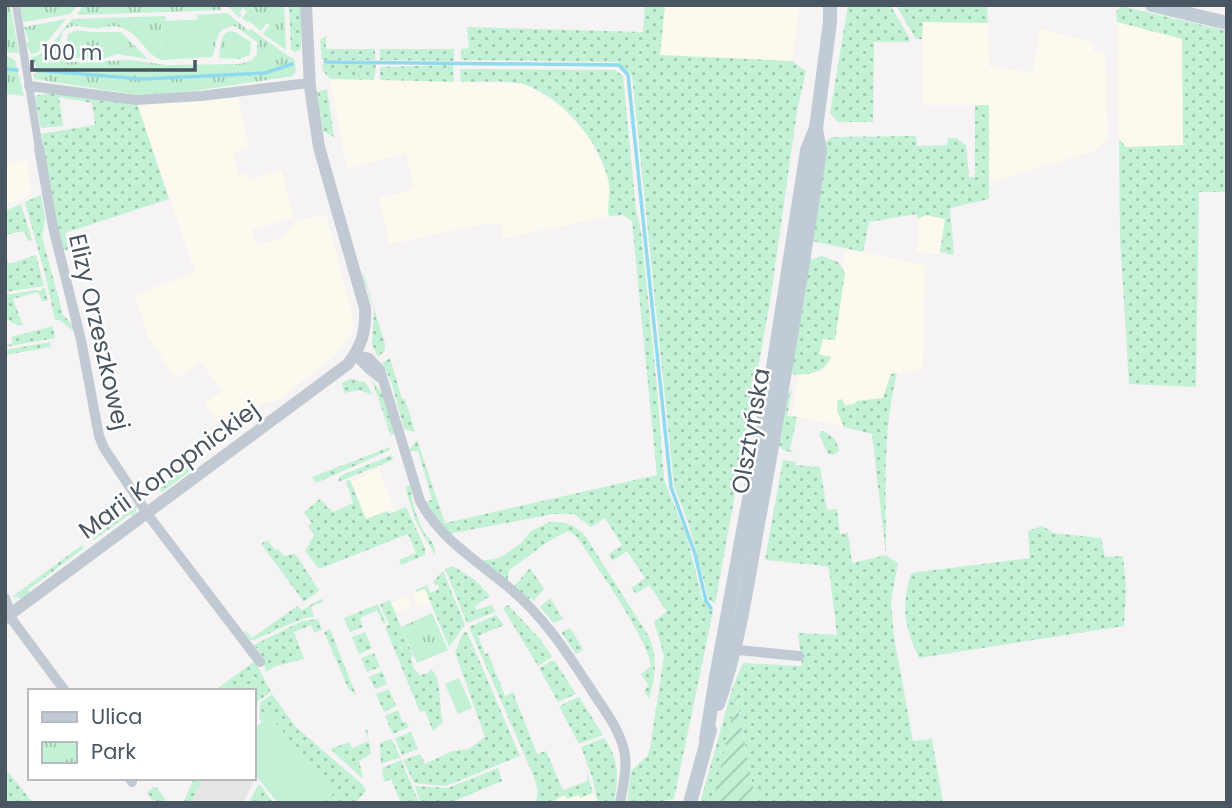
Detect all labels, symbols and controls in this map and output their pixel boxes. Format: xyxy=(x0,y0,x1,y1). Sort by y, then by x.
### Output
scale bar xyxy=(32,28,194,72)
text: 100 m xyxy=(42,38,102,67)
street label: Elizy Orzeszkowej xyxy=(61,231,138,433)
street label: Olsztyńska xyxy=(723,366,778,496)
street label: Marii Konopnickiej xyxy=(72,393,266,546)
legend xyxy=(28,689,256,780)
text: Ulica xyxy=(91,702,142,731)
text: Park xyxy=(91,737,136,766)

